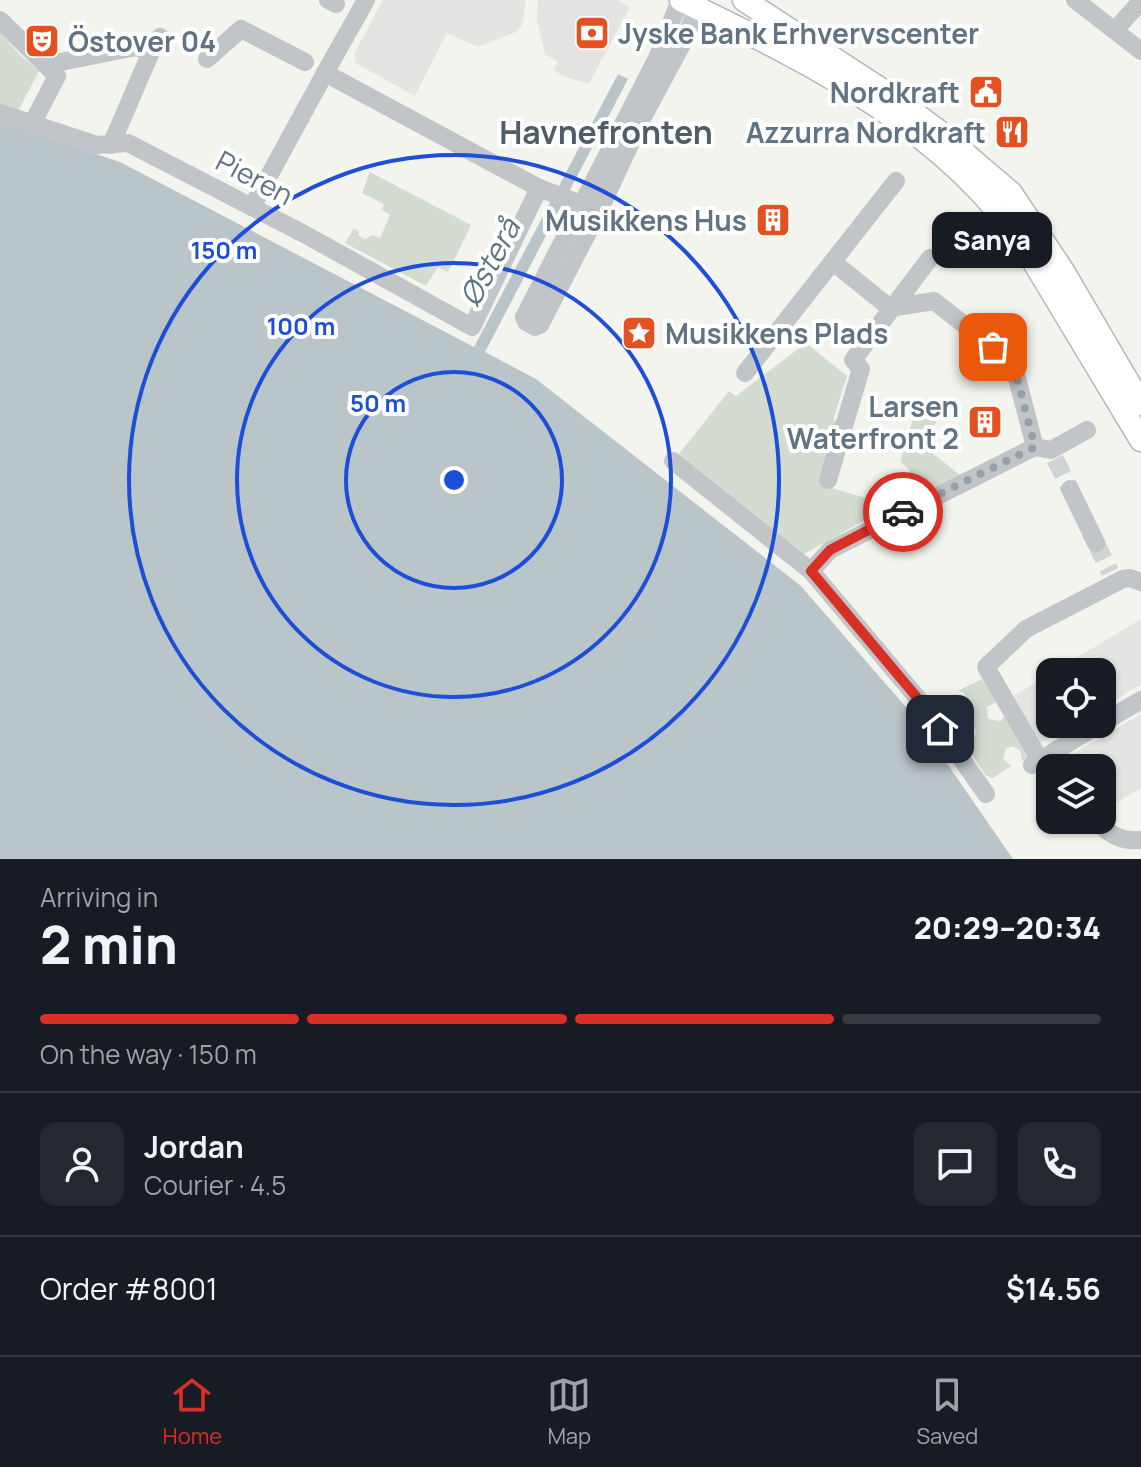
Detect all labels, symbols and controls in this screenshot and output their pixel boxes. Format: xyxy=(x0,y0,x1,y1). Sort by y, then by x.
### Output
bank icon: Jyske Bank Erhvervscenter xyxy=(573,14,611,52)
place label: Jyske Bank Erhvervscenter xyxy=(618,14,979,52)
theatre icon: Östover 04 xyxy=(23,22,61,60)
place label: Östover 04 xyxy=(68,22,216,60)
place label: Nordkraft xyxy=(830,73,960,111)
public building icon: Nordkraft xyxy=(967,73,1005,111)
district label: Havnefronten xyxy=(499,110,713,154)
place label: Azzurra Nordkraft xyxy=(746,113,986,151)
restaurant icon: Azzurra Nordkraft xyxy=(993,113,1031,151)
street label: Pieren xyxy=(210,141,300,213)
place label: Musikkens Hus xyxy=(545,201,747,239)
building icon: Musikkens Hus xyxy=(754,201,792,239)
water label: Østerå xyxy=(449,210,530,313)
callout: Sanya xyxy=(933,211,1053,267)
text: Sanya xyxy=(953,222,1031,258)
text: 150 m xyxy=(191,233,257,266)
text: 100 m xyxy=(267,309,335,342)
pin xyxy=(959,313,1027,381)
place icon: Musikkens Plads xyxy=(620,314,658,352)
place label: Musikkens Plads xyxy=(665,314,888,352)
icon: bag xyxy=(971,325,1015,369)
text: 50 m xyxy=(350,386,406,419)
place label: Larsen Waterfront 2 xyxy=(787,387,959,457)
building icon: Larsen Waterfront 2 xyxy=(966,403,1004,441)
centre of rings xyxy=(440,466,468,494)
courier xyxy=(863,472,943,552)
icon: car xyxy=(881,490,925,534)
map controls xyxy=(1036,658,1116,834)
button: locate xyxy=(1036,658,1116,738)
pin xyxy=(906,695,974,763)
icon: home xyxy=(918,707,962,751)
button: layers xyxy=(1036,754,1116,834)
text: Arriving in xyxy=(40,879,158,915)
text: 20:29–20:34 xyxy=(914,907,1101,948)
text: 2 min xyxy=(40,909,178,980)
text: On the way · 150 m xyxy=(40,1036,257,1072)
button: person xyxy=(40,1122,124,1206)
button: chat xyxy=(913,1122,997,1206)
button: phone xyxy=(1017,1122,1101,1206)
text: Jordan xyxy=(144,1126,244,1167)
text: Courier · 4.5 xyxy=(144,1167,286,1203)
text: Order #8001 xyxy=(40,1268,218,1309)
text: $14.56 xyxy=(1006,1268,1101,1309)
tab: Home xyxy=(163,1373,222,1451)
tab: Map xyxy=(547,1373,591,1451)
tab: Saved xyxy=(916,1373,978,1451)

